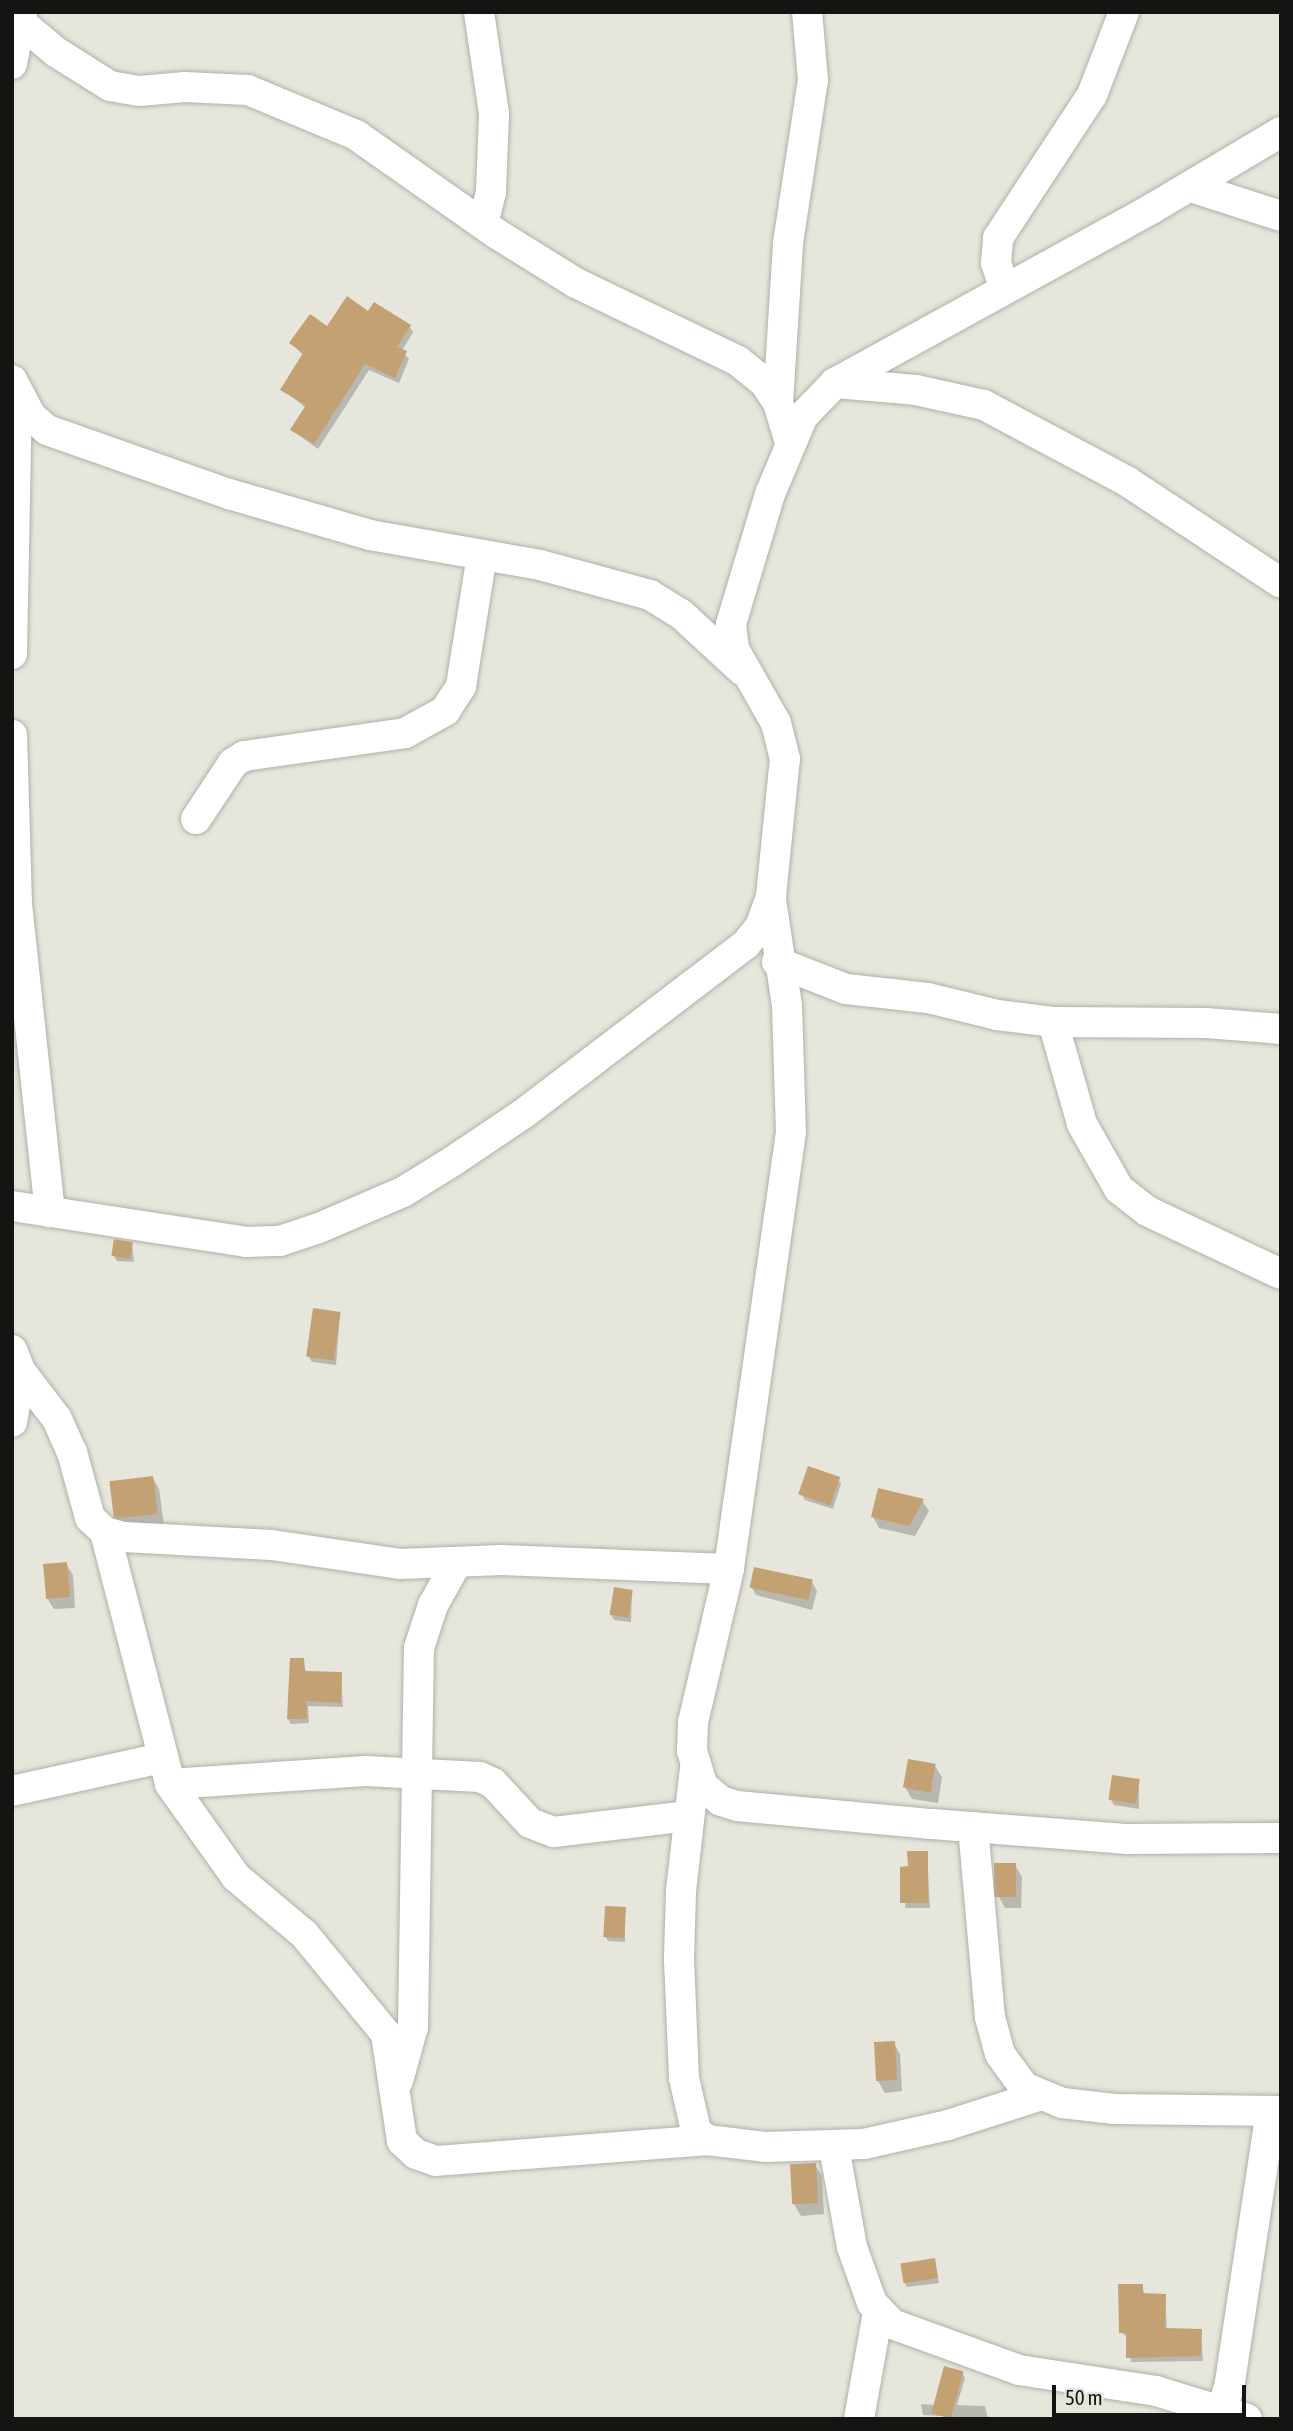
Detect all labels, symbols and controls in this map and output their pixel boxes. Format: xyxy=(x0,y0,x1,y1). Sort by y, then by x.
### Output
scale bar xyxy=(1055,2372,1249,2416)
text: 50 m xyxy=(1065,2385,1103,2409)

